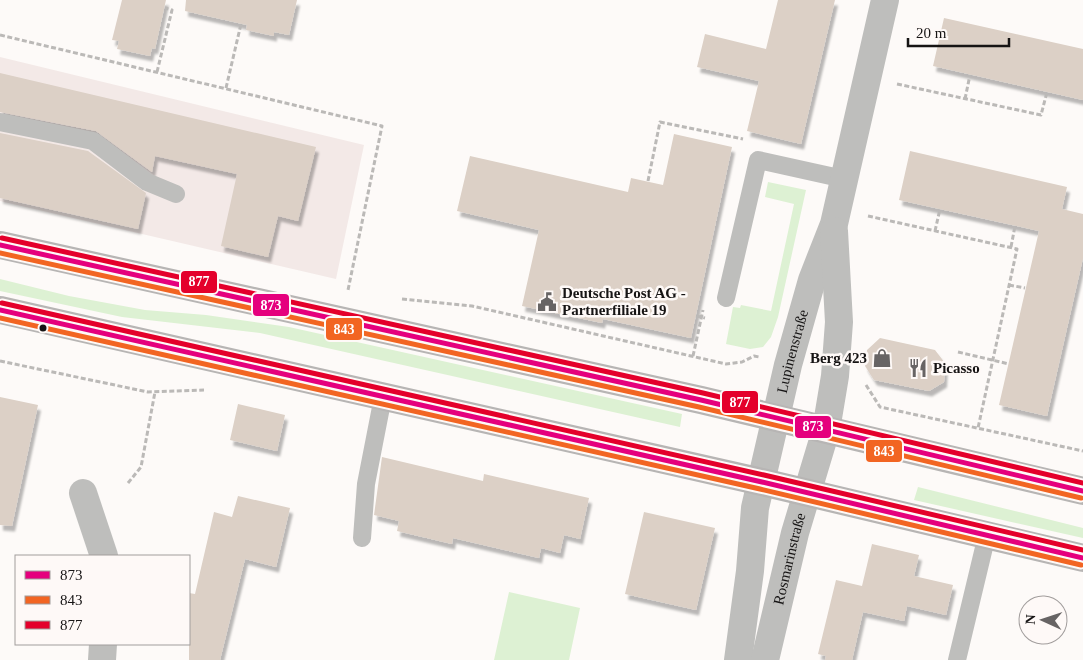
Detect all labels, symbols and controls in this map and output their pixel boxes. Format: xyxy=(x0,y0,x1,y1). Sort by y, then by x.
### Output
scale bar xyxy=(908,15,1009,47)
text: 20 m xyxy=(916,25,947,41)
line badge: 877 xyxy=(180,270,218,294)
text: 877 xyxy=(189,274,210,289)
place label: Deutsche Post AG - Partnerfiliale 19 xyxy=(562,285,686,318)
public building icon: Deutsche Post AG - Partnerfiliale 19 xyxy=(536,291,558,313)
line badge: 873 xyxy=(252,293,290,317)
text: 873 xyxy=(261,298,282,313)
street label: Lupinenstraße xyxy=(774,307,811,395)
line badge: 843 xyxy=(325,317,363,341)
text: 843 xyxy=(334,322,355,337)
unlabelled marker xyxy=(38,323,48,333)
shop icon: Berg 423 xyxy=(871,347,893,369)
place label: Berg 423 xyxy=(810,350,867,366)
restaurant icon: Picasso xyxy=(907,357,929,379)
place label: Picasso xyxy=(933,360,980,376)
line badge: 877 xyxy=(721,390,759,414)
text: 877 xyxy=(730,395,751,410)
line badge: 873 xyxy=(794,415,832,439)
text: 873 xyxy=(803,419,824,434)
line badge: 843 xyxy=(865,439,903,463)
text: 843 xyxy=(874,444,895,459)
street label: Rosmarinstraße xyxy=(770,511,809,606)
legend xyxy=(15,555,190,645)
text: 873 xyxy=(60,567,83,583)
text: 843 xyxy=(60,592,83,608)
north arrow xyxy=(1018,595,1068,645)
text: N xyxy=(1023,614,1038,625)
text: 877 xyxy=(60,617,83,633)

